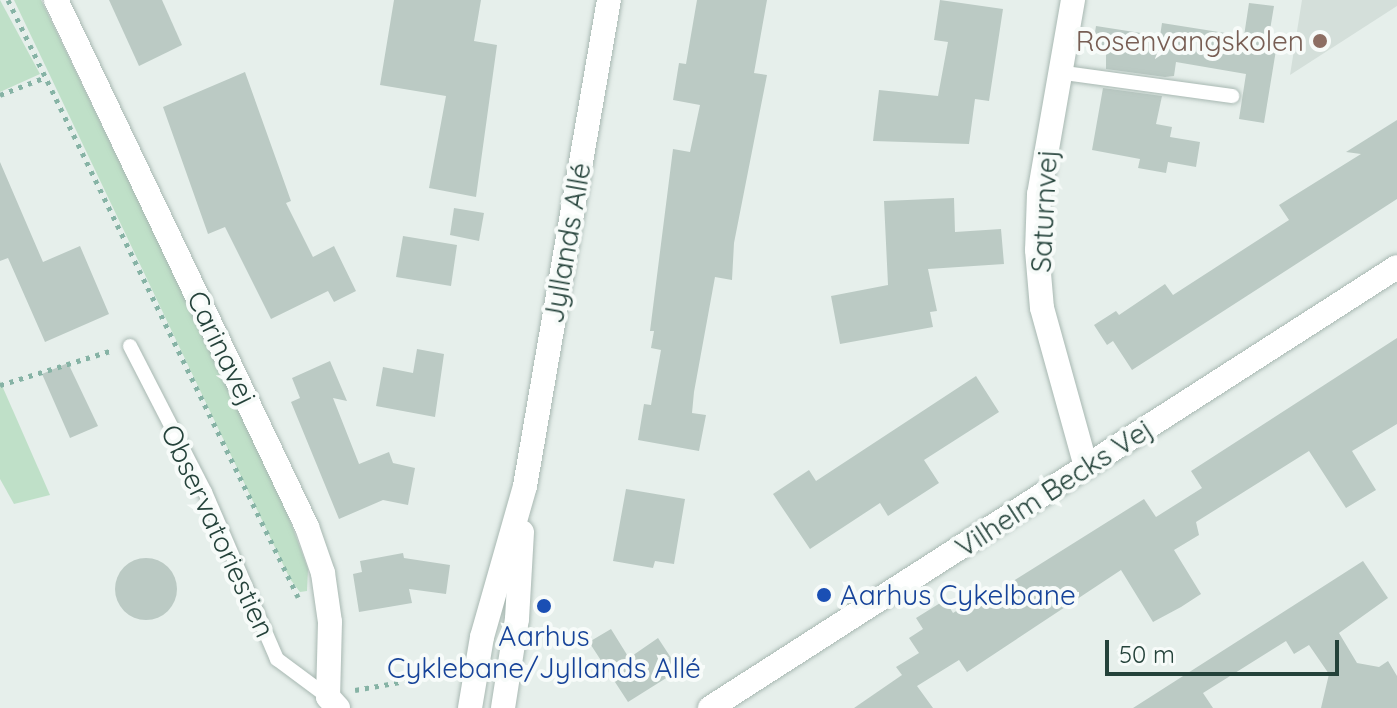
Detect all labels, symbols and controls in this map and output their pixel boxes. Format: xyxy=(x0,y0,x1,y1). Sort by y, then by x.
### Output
place label: Rosenvangskolen xyxy=(1076,24,1304,58)
marker: Rosenvangskolen xyxy=(1311,32,1329,50)
street label: Saturnvej xyxy=(1024,149,1064,273)
street label: Jyllands Allé xyxy=(536,160,598,326)
street label: Carinavej xyxy=(180,285,264,411)
street label: Vilhelm Becks Vej xyxy=(949,412,1159,564)
street label: Observatoriestien xyxy=(154,419,282,643)
place label: Aarhus Cykelbane xyxy=(840,578,1076,612)
marker: Aarhus Cykelbane xyxy=(815,586,833,604)
marker: Aarhus Cyklebane/Jyllands Allé xyxy=(535,597,553,615)
place label: Aarhus Cyklebane/Jyllands Allé xyxy=(387,619,701,685)
scale bar xyxy=(1109,624,1343,674)
text: 50 m xyxy=(1119,639,1175,669)

